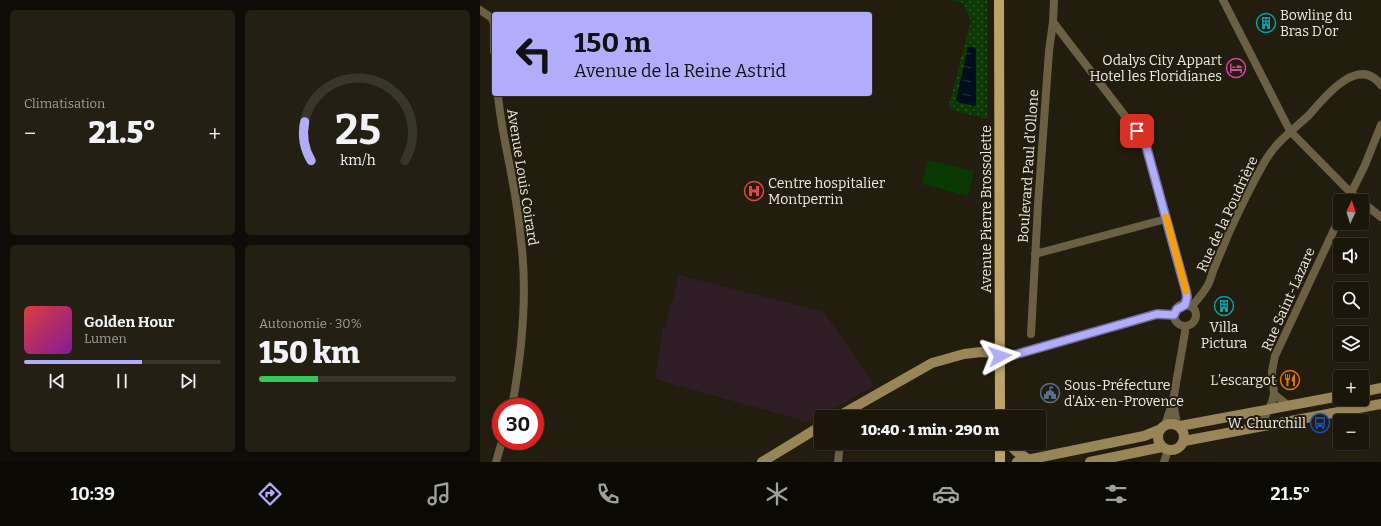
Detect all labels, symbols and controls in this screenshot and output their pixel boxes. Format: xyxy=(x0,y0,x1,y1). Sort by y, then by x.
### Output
place label: Bowling du Bras D'or xyxy=(1280,7,1353,40)
building icon: Bowling du Bras D'or xyxy=(1255,12,1277,34)
text: 150 m xyxy=(574,26,651,59)
icon: left xyxy=(508,28,560,80)
place label: Odalys City Appart Hotel les Floridianes xyxy=(1089,52,1222,85)
hotel icon: Odalys City Appart Hotel les Floridianes xyxy=(1225,57,1247,79)
text: Avenue de la Reine Astrid xyxy=(574,60,786,82)
street label: Boulevard Paul d'Ollone xyxy=(1015,89,1042,243)
text: Climatisation xyxy=(24,96,105,111)
text: 25 xyxy=(334,104,381,154)
street label: Avenue Louis Coirard xyxy=(503,107,542,247)
pin xyxy=(1120,114,1154,148)
text: 21.5° xyxy=(88,115,156,151)
text: − xyxy=(24,120,36,147)
text: + xyxy=(208,120,221,147)
icon: arrive xyxy=(1126,120,1148,142)
street label: Avenue Pierre Brossolette xyxy=(978,125,995,293)
text: km/h xyxy=(340,151,375,168)
street label: Rue de la Poudrière xyxy=(1193,154,1262,275)
place label: Centre hospitalier Montperrin xyxy=(768,175,885,208)
hospital icon: Centre hospitalier Montperrin xyxy=(743,180,765,202)
north arrow xyxy=(1333,194,1369,230)
map controls xyxy=(1333,194,1369,450)
button: sound xyxy=(1333,238,1369,274)
street label: Rue Saint-Lazare xyxy=(1258,245,1319,354)
button: search xyxy=(1333,282,1369,318)
building icon: Villa Pictura xyxy=(1213,295,1235,317)
text: Golden Hour xyxy=(84,313,175,331)
text: Autonomie · 30% xyxy=(259,316,362,331)
place label: Villa Pictura xyxy=(1201,319,1248,352)
button: layers xyxy=(1333,326,1369,362)
text: Lumen xyxy=(84,331,127,346)
text: 150 km xyxy=(259,335,359,371)
position arrow xyxy=(979,335,1021,377)
restaurant icon: L’escargot xyxy=(1279,369,1301,391)
icon: previous xyxy=(46,370,68,392)
icon: pause xyxy=(111,370,133,392)
icon: next xyxy=(177,370,199,392)
button: + xyxy=(1333,370,1369,406)
place label: L’escargot xyxy=(1210,372,1276,389)
place label: Sous-Préfecture d'Aix-en-Provence xyxy=(1064,377,1184,410)
public building icon: Sous-Préfecture d'Aix-en-Provence xyxy=(1039,382,1061,404)
speed limit sign: 30 xyxy=(492,398,544,450)
bus stop icon: W. Churchill xyxy=(1309,412,1331,434)
button: − xyxy=(1333,414,1369,450)
place label: W. Churchill xyxy=(1228,415,1306,432)
text: 10:40 · 1 min · 290 m xyxy=(861,421,999,439)
icon: directions xyxy=(256,480,284,508)
icon: music xyxy=(425,480,453,508)
icon: phone xyxy=(594,480,622,508)
icon: climate xyxy=(763,480,791,508)
icon: car xyxy=(932,480,960,508)
icon: filters xyxy=(1102,480,1130,508)
text: 10:39 xyxy=(71,483,115,505)
text: 21.5° xyxy=(1271,483,1310,505)

